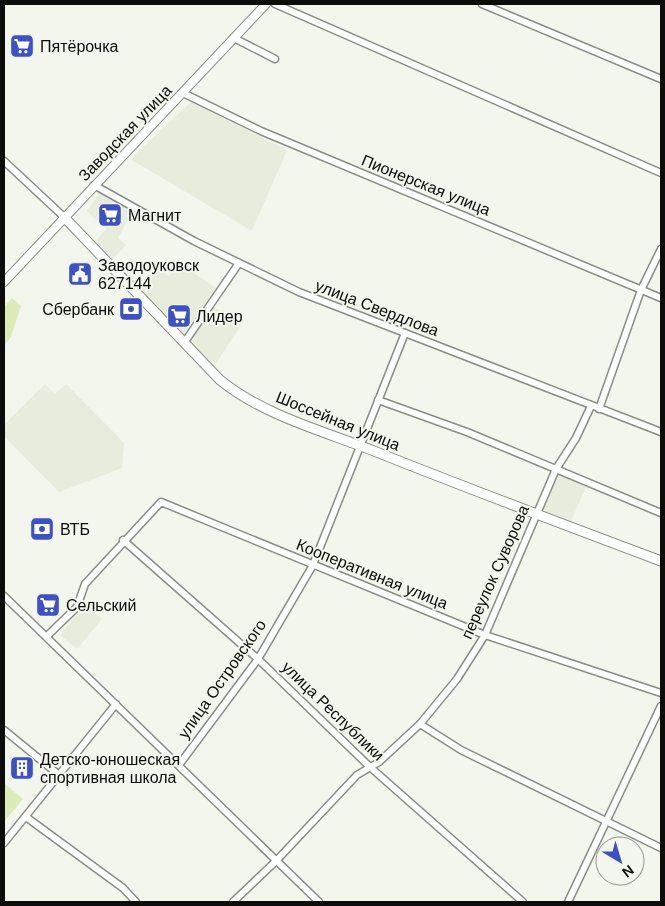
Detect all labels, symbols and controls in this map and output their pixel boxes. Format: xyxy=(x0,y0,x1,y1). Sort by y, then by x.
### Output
supermarket icon: Пятёрочка xyxy=(9,33,35,59)
place label: Пятёрочка xyxy=(40,38,119,55)
street label: Заводская улица xyxy=(75,82,175,184)
street label: Пионерская улица xyxy=(359,151,493,219)
supermarket icon: Магнит xyxy=(97,202,123,228)
place label: Магнит xyxy=(128,207,182,224)
place label: Заводоуковск 627144 xyxy=(98,257,200,292)
public building icon: Заводоуковск 627144 xyxy=(67,261,93,287)
street label: улица Свердлова xyxy=(313,277,441,339)
bank icon: Сбербанк xyxy=(118,296,144,322)
place label: Сбербанк xyxy=(42,301,115,318)
supermarket icon: Лидер xyxy=(166,303,192,329)
place label: Лидер xyxy=(196,308,243,325)
street label: Шоссейная улица xyxy=(274,388,403,454)
street label: переулок Суворова xyxy=(458,502,532,641)
bank icon: ВТБ xyxy=(29,516,55,542)
place label: ВТБ xyxy=(60,521,90,538)
street label: Кооперативная улица xyxy=(294,536,450,612)
supermarket icon: Сельский xyxy=(35,592,61,618)
place label: Сельский xyxy=(66,597,136,614)
street label: улица Островского xyxy=(175,616,269,742)
street label: улица Республики xyxy=(279,658,387,764)
place label: Детско-юношеская спортивная школа xyxy=(40,751,180,786)
building icon: Детско-юношеская спортивная школа xyxy=(9,755,35,781)
north arrow xyxy=(595,836,645,886)
text: N xyxy=(619,862,637,881)

